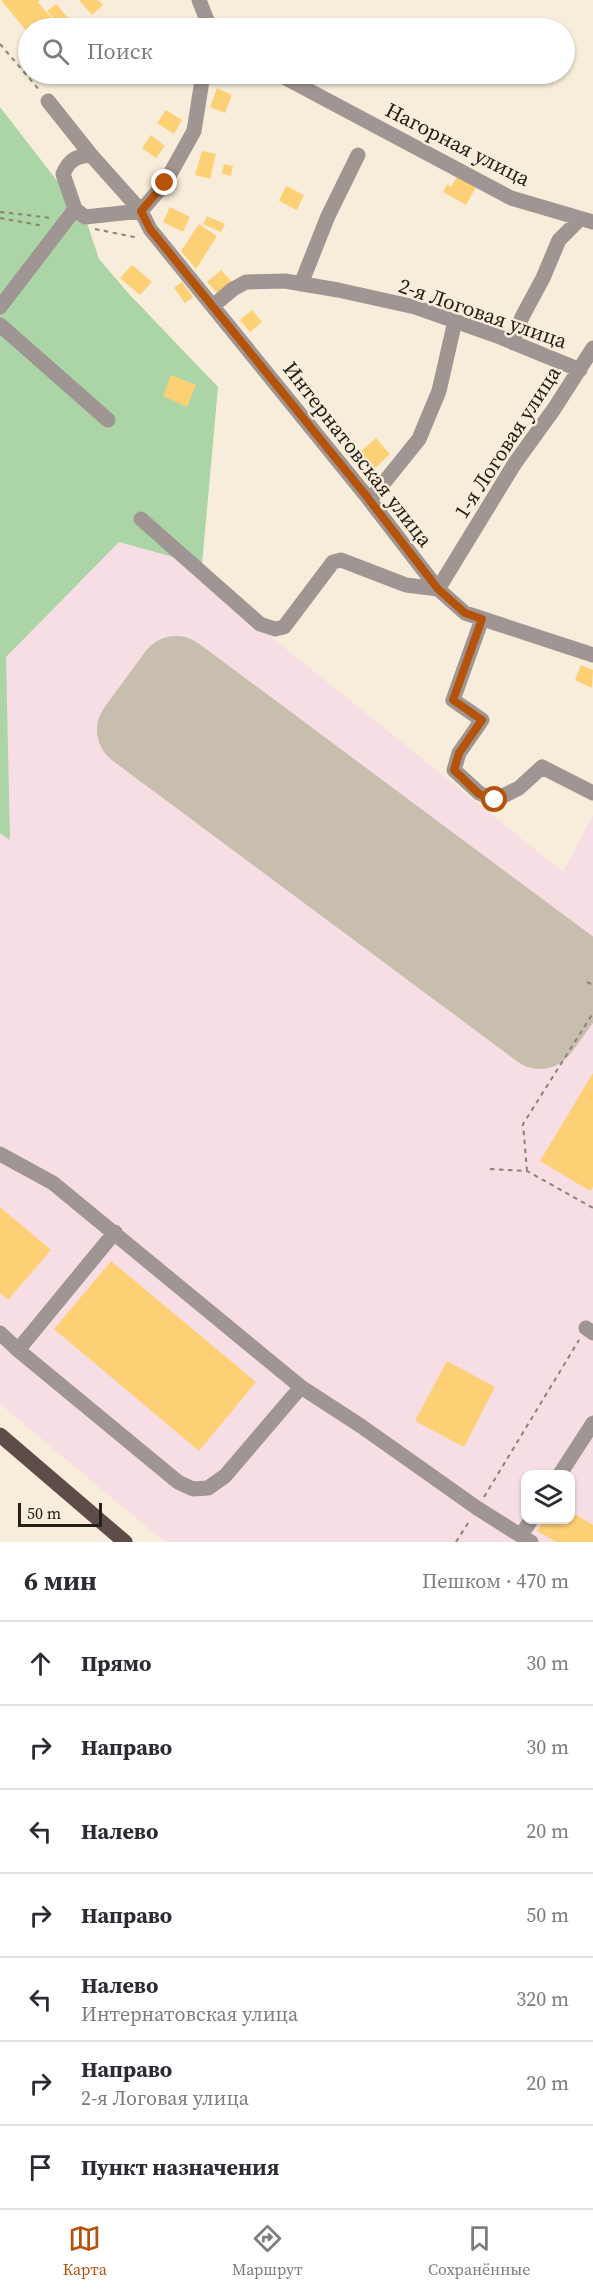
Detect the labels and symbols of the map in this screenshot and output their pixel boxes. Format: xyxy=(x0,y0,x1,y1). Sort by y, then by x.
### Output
street label: Нагорная улица xyxy=(381,95,536,193)
route end xyxy=(151,169,177,195)
street label: 2-я Логовая улица xyxy=(395,271,571,356)
street label: Интернатовская улица xyxy=(276,355,440,553)
street label: 1-я Логовая улица xyxy=(447,360,567,524)
route start xyxy=(481,786,507,812)
scale bar xyxy=(18,1500,102,1528)

